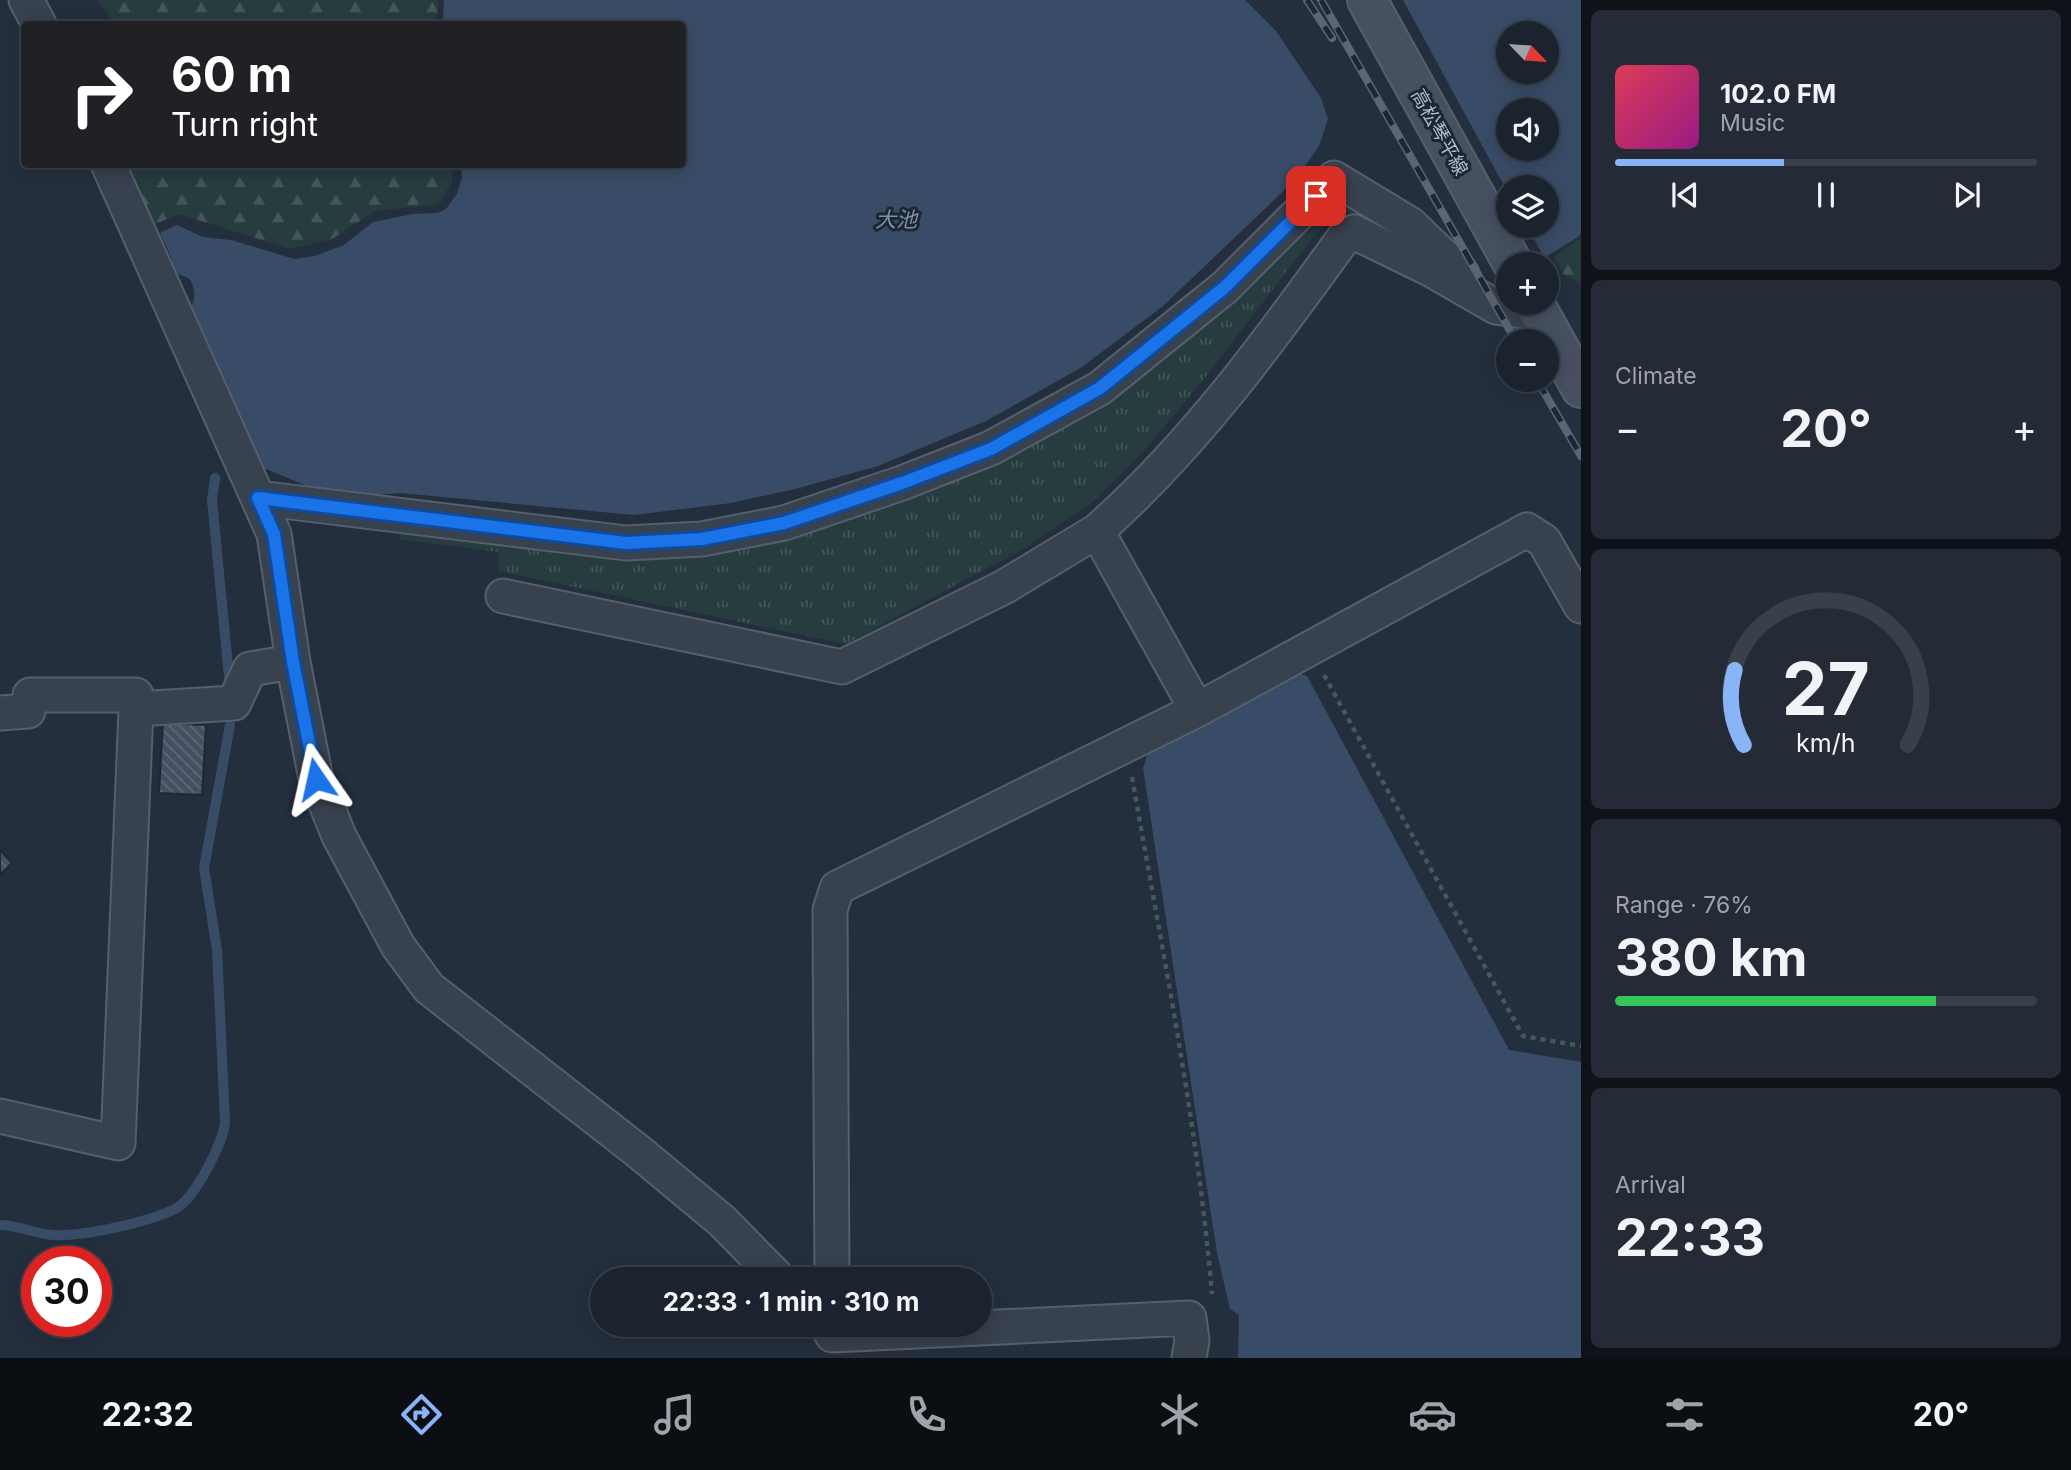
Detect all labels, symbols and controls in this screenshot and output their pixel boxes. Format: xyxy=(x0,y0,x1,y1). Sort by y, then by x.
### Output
north arrow xyxy=(1496,21,1559,84)
map controls xyxy=(1496,21,1559,392)
text: 60 m xyxy=(171,45,292,104)
icon: right xyxy=(56,49,147,140)
text: 102.0 FM xyxy=(1720,78,1836,109)
street label: 高松琴平線 xyxy=(1406,85,1473,179)
button: sound xyxy=(1496,98,1559,161)
text: Turn right xyxy=(171,105,318,144)
text: Music xyxy=(1720,109,1785,137)
pin xyxy=(1286,166,1346,226)
button: layers xyxy=(1496,175,1559,238)
icon: previous xyxy=(1666,176,1704,214)
icon: pause xyxy=(1807,176,1845,214)
icon: next xyxy=(1948,176,1986,214)
icon: arrive xyxy=(1297,177,1335,215)
water label: 大池 xyxy=(875,207,919,232)
button: + xyxy=(1496,252,1559,315)
button: − xyxy=(1496,329,1559,392)
text: Climate xyxy=(1615,362,1697,390)
text: 20° xyxy=(1780,397,1872,460)
text: − xyxy=(1615,405,1640,451)
text: + xyxy=(2012,405,2037,451)
text: 27 xyxy=(1782,644,1870,733)
text: km/h xyxy=(1796,728,1856,758)
position arrow xyxy=(279,742,353,816)
text: Range · 76% xyxy=(1615,891,1753,919)
text: 380 km xyxy=(1615,926,1807,989)
text: Arrival xyxy=(1615,1171,1686,1199)
text: 22:33 xyxy=(1615,1206,1765,1269)
speed limit sign: 30 xyxy=(21,1246,112,1337)
text: 22:33 · 1 min · 310 m xyxy=(663,1286,919,1317)
icon: directions xyxy=(397,1390,446,1439)
icon: music xyxy=(650,1390,699,1439)
icon: phone xyxy=(902,1390,951,1439)
icon: climate xyxy=(1155,1390,1204,1439)
icon: car xyxy=(1408,1390,1457,1439)
icon: filters xyxy=(1660,1390,1709,1439)
text: 22:32 xyxy=(102,1395,194,1434)
text: 20° xyxy=(1913,1395,1969,1434)

